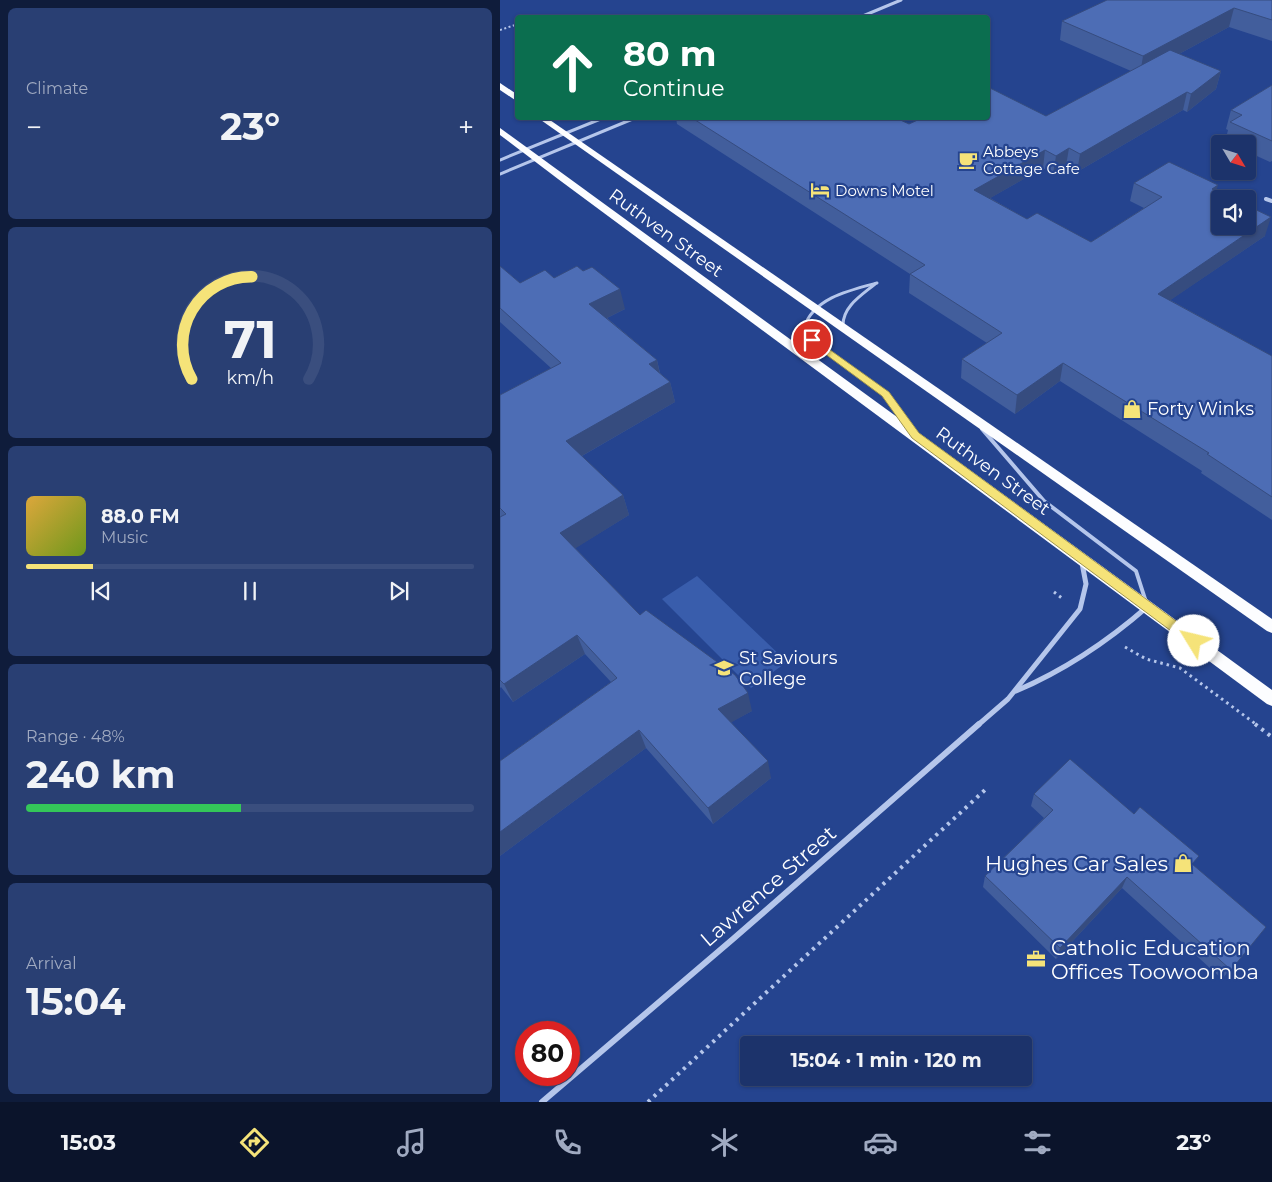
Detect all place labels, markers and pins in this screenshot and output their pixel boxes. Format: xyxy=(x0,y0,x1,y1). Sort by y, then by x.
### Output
place label: Abbeys Cottage Cafe xyxy=(983,142,1080,178)
cafe icon: Abbeys Cottage Cafe xyxy=(957,149,979,171)
hotel icon: Downs Motel xyxy=(809,179,831,201)
place label: Downs Motel xyxy=(835,181,934,200)
pin xyxy=(791,319,833,361)
shop icon: Forty Winks xyxy=(1121,398,1143,420)
place label: Forty Winks xyxy=(1147,398,1254,420)
place label: St Saviours College xyxy=(739,647,838,690)
school or university icon: St Saviours College xyxy=(713,657,735,679)
place label: Hughes Car Sales xyxy=(985,851,1168,876)
shop icon: Hughes Car Sales xyxy=(1172,852,1194,874)
place label: Catholic Education Offices Toowoomba xyxy=(1051,935,1259,984)
office icon: Catholic Education Offices Toowoomba xyxy=(1025,948,1047,970)

